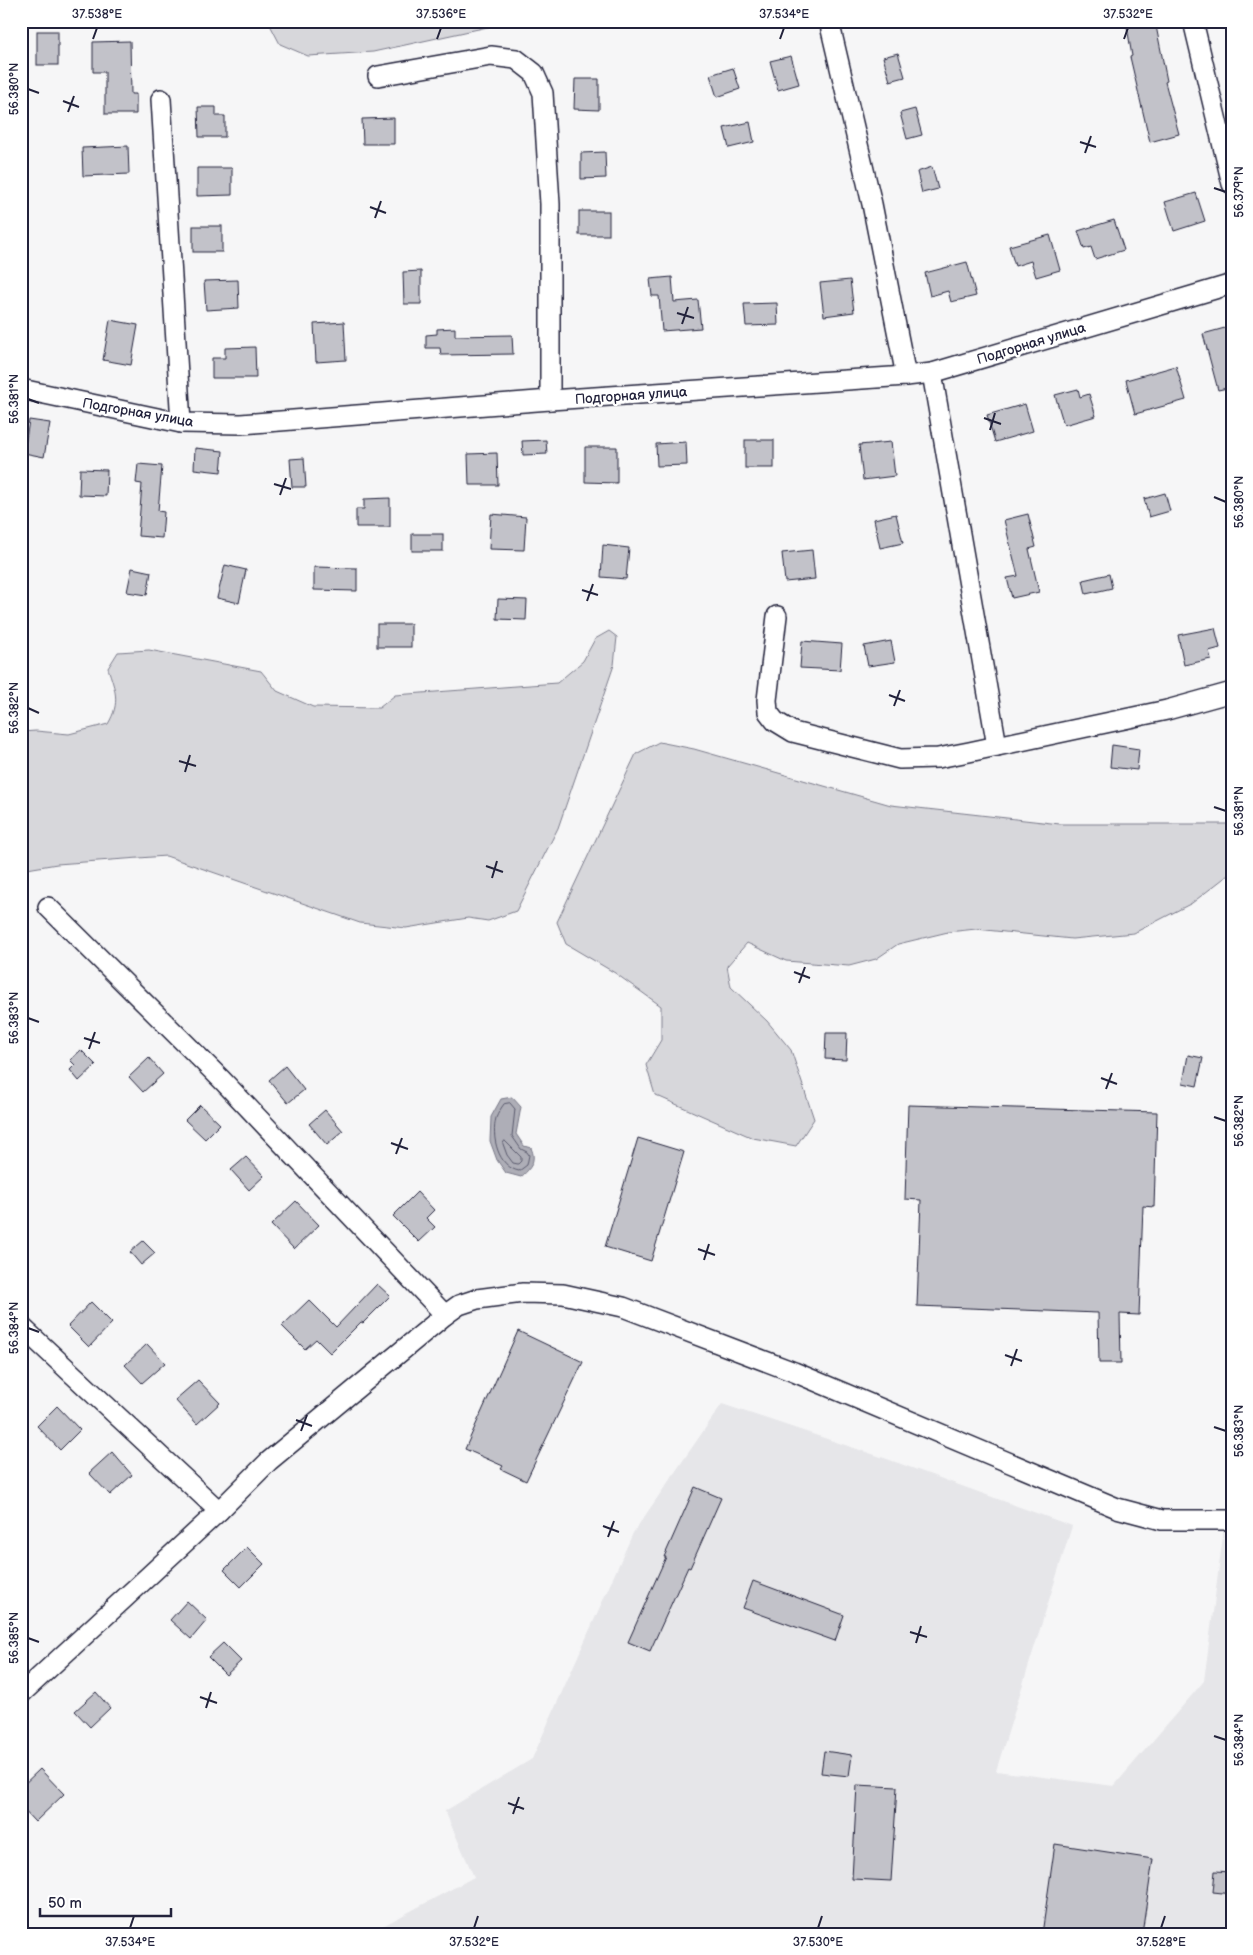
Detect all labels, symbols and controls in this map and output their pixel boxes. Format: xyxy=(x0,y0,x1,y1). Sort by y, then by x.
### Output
text: 37.538°E xyxy=(72,7,122,22)
text: 37.536°E xyxy=(416,7,466,22)
text: 37.534°E xyxy=(759,7,809,22)
text: 37.532°E xyxy=(1103,7,1153,22)
text: 56.380°N xyxy=(7,63,22,115)
text: 56.379°N xyxy=(1232,166,1247,218)
street label: Подгорная улица xyxy=(975,319,1088,368)
text: 56.381°N xyxy=(7,374,22,424)
street label: Подгорная улица xyxy=(574,383,689,408)
street label: Подгорная улица xyxy=(81,394,196,431)
text: 56.380°N xyxy=(1232,476,1247,528)
text: 56.382°N xyxy=(7,682,22,734)
text: 56.381°N xyxy=(1232,786,1247,836)
text: 56.383°N xyxy=(7,992,22,1044)
text: 56.382°N xyxy=(1232,1095,1247,1147)
text: 56.384°N xyxy=(7,1302,22,1354)
text: 56.383°N xyxy=(1232,1405,1247,1457)
text: 56.385°N xyxy=(7,1612,22,1664)
text: 56.384°N xyxy=(1232,1714,1247,1766)
scale bar xyxy=(40,1885,171,1917)
text: 50 m xyxy=(48,1894,82,1913)
text: 37.534°E xyxy=(105,1935,155,1950)
text: 37.532°E xyxy=(449,1935,499,1950)
text: 37.530°E xyxy=(793,1935,843,1950)
text: 37.528°E xyxy=(1136,1935,1186,1950)

